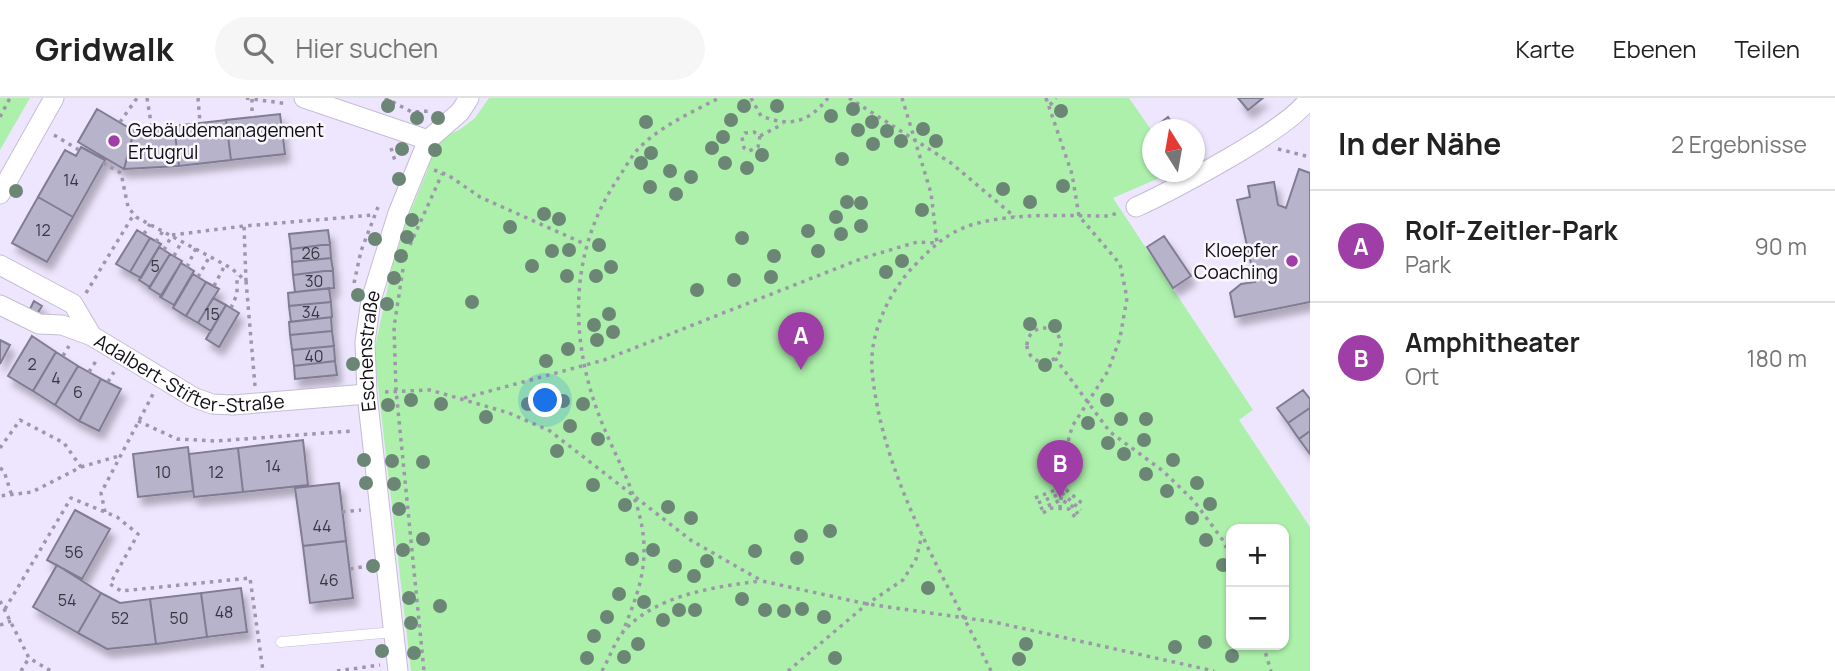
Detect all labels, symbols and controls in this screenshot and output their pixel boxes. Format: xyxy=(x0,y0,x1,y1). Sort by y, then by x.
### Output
search box xyxy=(215,17,705,80)
text: Gridwalk xyxy=(35,26,173,71)
icon: search xyxy=(239,29,277,67)
text: Hier suchen xyxy=(295,30,438,66)
text: Karte xyxy=(1515,32,1575,65)
text: Ebenen xyxy=(1613,32,1696,65)
text: Teilen xyxy=(1734,32,1800,65)
place label: Gebäudemanagement Ertugrul xyxy=(128,117,324,165)
north arrow xyxy=(1142,119,1205,182)
text: In der Nähe xyxy=(1338,123,1501,164)
text: 2 Ergebnisse xyxy=(1671,128,1807,160)
marker: Gebäudemanagement Ertugrul xyxy=(106,133,122,149)
house number: 14 xyxy=(63,169,79,191)
text: Rolf-Zeitler-Park xyxy=(1405,212,1618,248)
house number: 12 xyxy=(35,219,51,241)
text: A xyxy=(1353,230,1369,262)
text: 90 m xyxy=(1755,230,1807,262)
place label: Kloepfer Coaching xyxy=(1194,237,1278,285)
house number: 26 xyxy=(301,242,321,264)
text: Park xyxy=(1405,248,1451,280)
marker: Kloepfer Coaching xyxy=(1284,253,1300,269)
house number: 5 xyxy=(150,255,160,277)
house number: 30 xyxy=(305,270,323,292)
street label: Eschenstraße xyxy=(351,287,386,413)
house number: 34 xyxy=(302,301,320,323)
house number: 15 xyxy=(204,303,220,325)
pin: A xyxy=(778,312,824,370)
text: Amphitheater xyxy=(1405,324,1580,360)
street label: Adalbert-Stifter-Straße xyxy=(90,328,286,418)
text: B xyxy=(1354,342,1368,374)
text: 180 m xyxy=(1747,342,1807,374)
house number: 40 xyxy=(304,345,324,367)
house number: 2 xyxy=(27,353,37,375)
text: Ort xyxy=(1405,360,1439,392)
house number: 4 xyxy=(51,367,61,389)
house number: 6 xyxy=(73,381,83,403)
your location xyxy=(528,383,562,417)
pin: B xyxy=(1037,440,1083,498)
house number: 14 xyxy=(265,455,281,477)
house number: 10 xyxy=(155,461,171,483)
house number: 12 xyxy=(208,461,224,483)
house number: 44 xyxy=(312,515,332,537)
map controls xyxy=(1226,524,1289,650)
button: + xyxy=(1226,524,1289,587)
house number: 56 xyxy=(64,541,84,563)
house number: 46 xyxy=(319,569,339,591)
button: − xyxy=(1226,587,1289,650)
house number: 54 xyxy=(58,589,76,611)
house number: 48 xyxy=(215,601,233,623)
house number: 52 xyxy=(111,607,129,629)
house number: 50 xyxy=(170,607,189,629)

